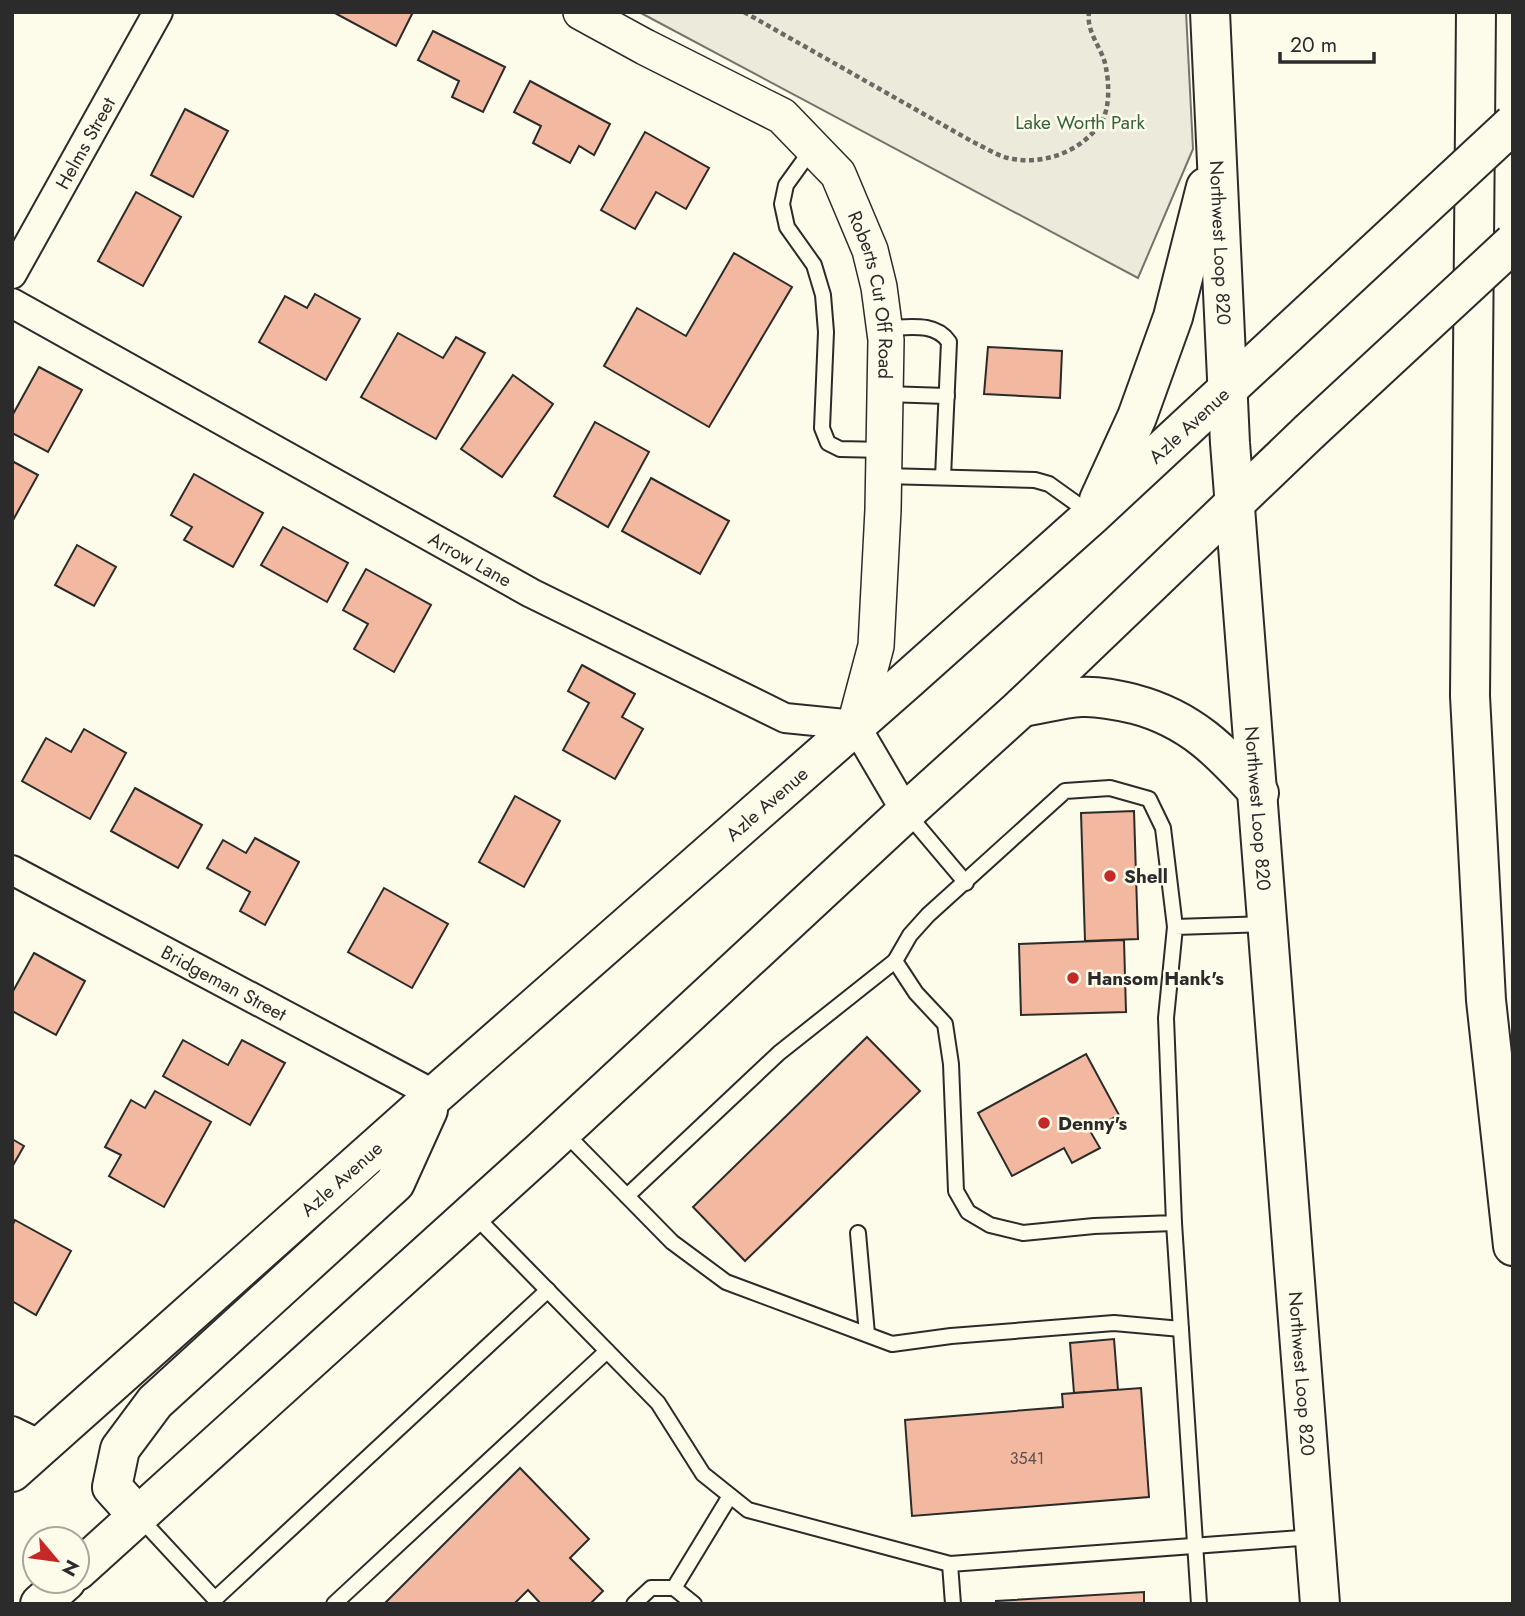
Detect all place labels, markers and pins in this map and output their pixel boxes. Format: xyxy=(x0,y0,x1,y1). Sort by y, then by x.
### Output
place label: Shell xyxy=(1124,863,1168,890)
marker: Shell xyxy=(1102,868,1118,884)
place label: Hansom Hank's xyxy=(1087,965,1224,992)
marker: Hansom Hank's xyxy=(1065,970,1081,986)
place label: Denny's xyxy=(1058,1110,1127,1137)
marker: Denny's xyxy=(1036,1115,1052,1131)

